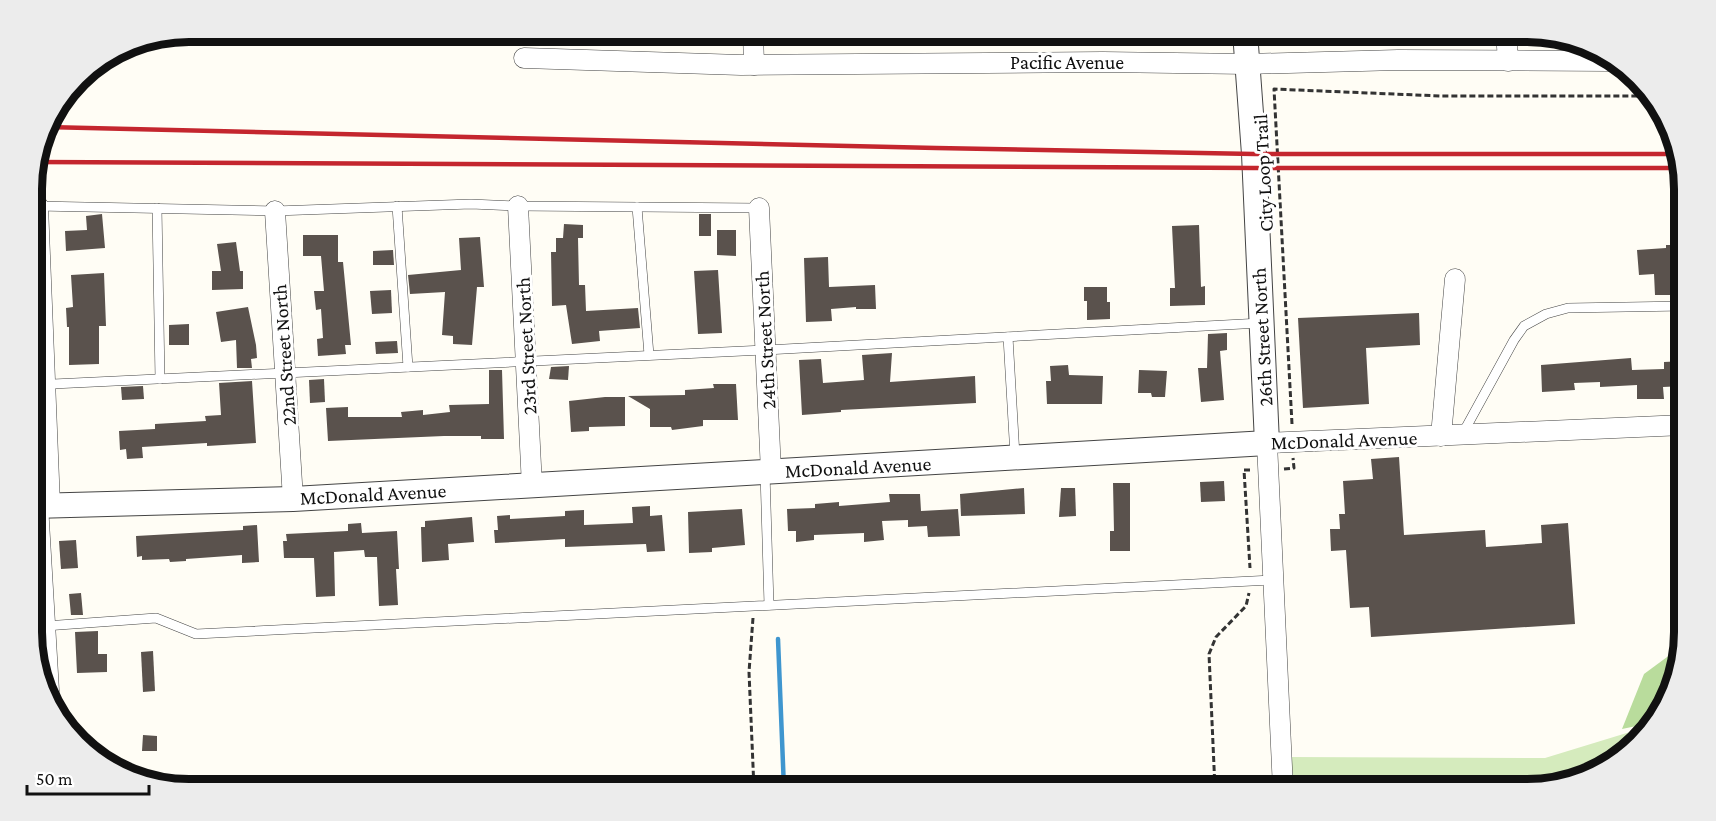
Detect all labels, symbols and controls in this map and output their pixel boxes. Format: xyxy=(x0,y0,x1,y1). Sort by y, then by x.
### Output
street label: Pacific Avenue xyxy=(1010,51,1124,73)
street label: City Loop Trail xyxy=(1249,114,1278,232)
street label: 26th Street North xyxy=(1247,267,1277,407)
street label: 24th Street North xyxy=(750,270,780,410)
street label: 23rd Street North xyxy=(511,276,541,415)
street label: 22nd Street North xyxy=(268,283,300,427)
street label: McDonald Avenue xyxy=(1270,426,1418,454)
street label: McDonald Avenue xyxy=(784,452,932,482)
street label: McDonald Avenue xyxy=(299,479,447,509)
scale bar xyxy=(27,758,148,796)
text: 50 m xyxy=(36,769,73,789)

